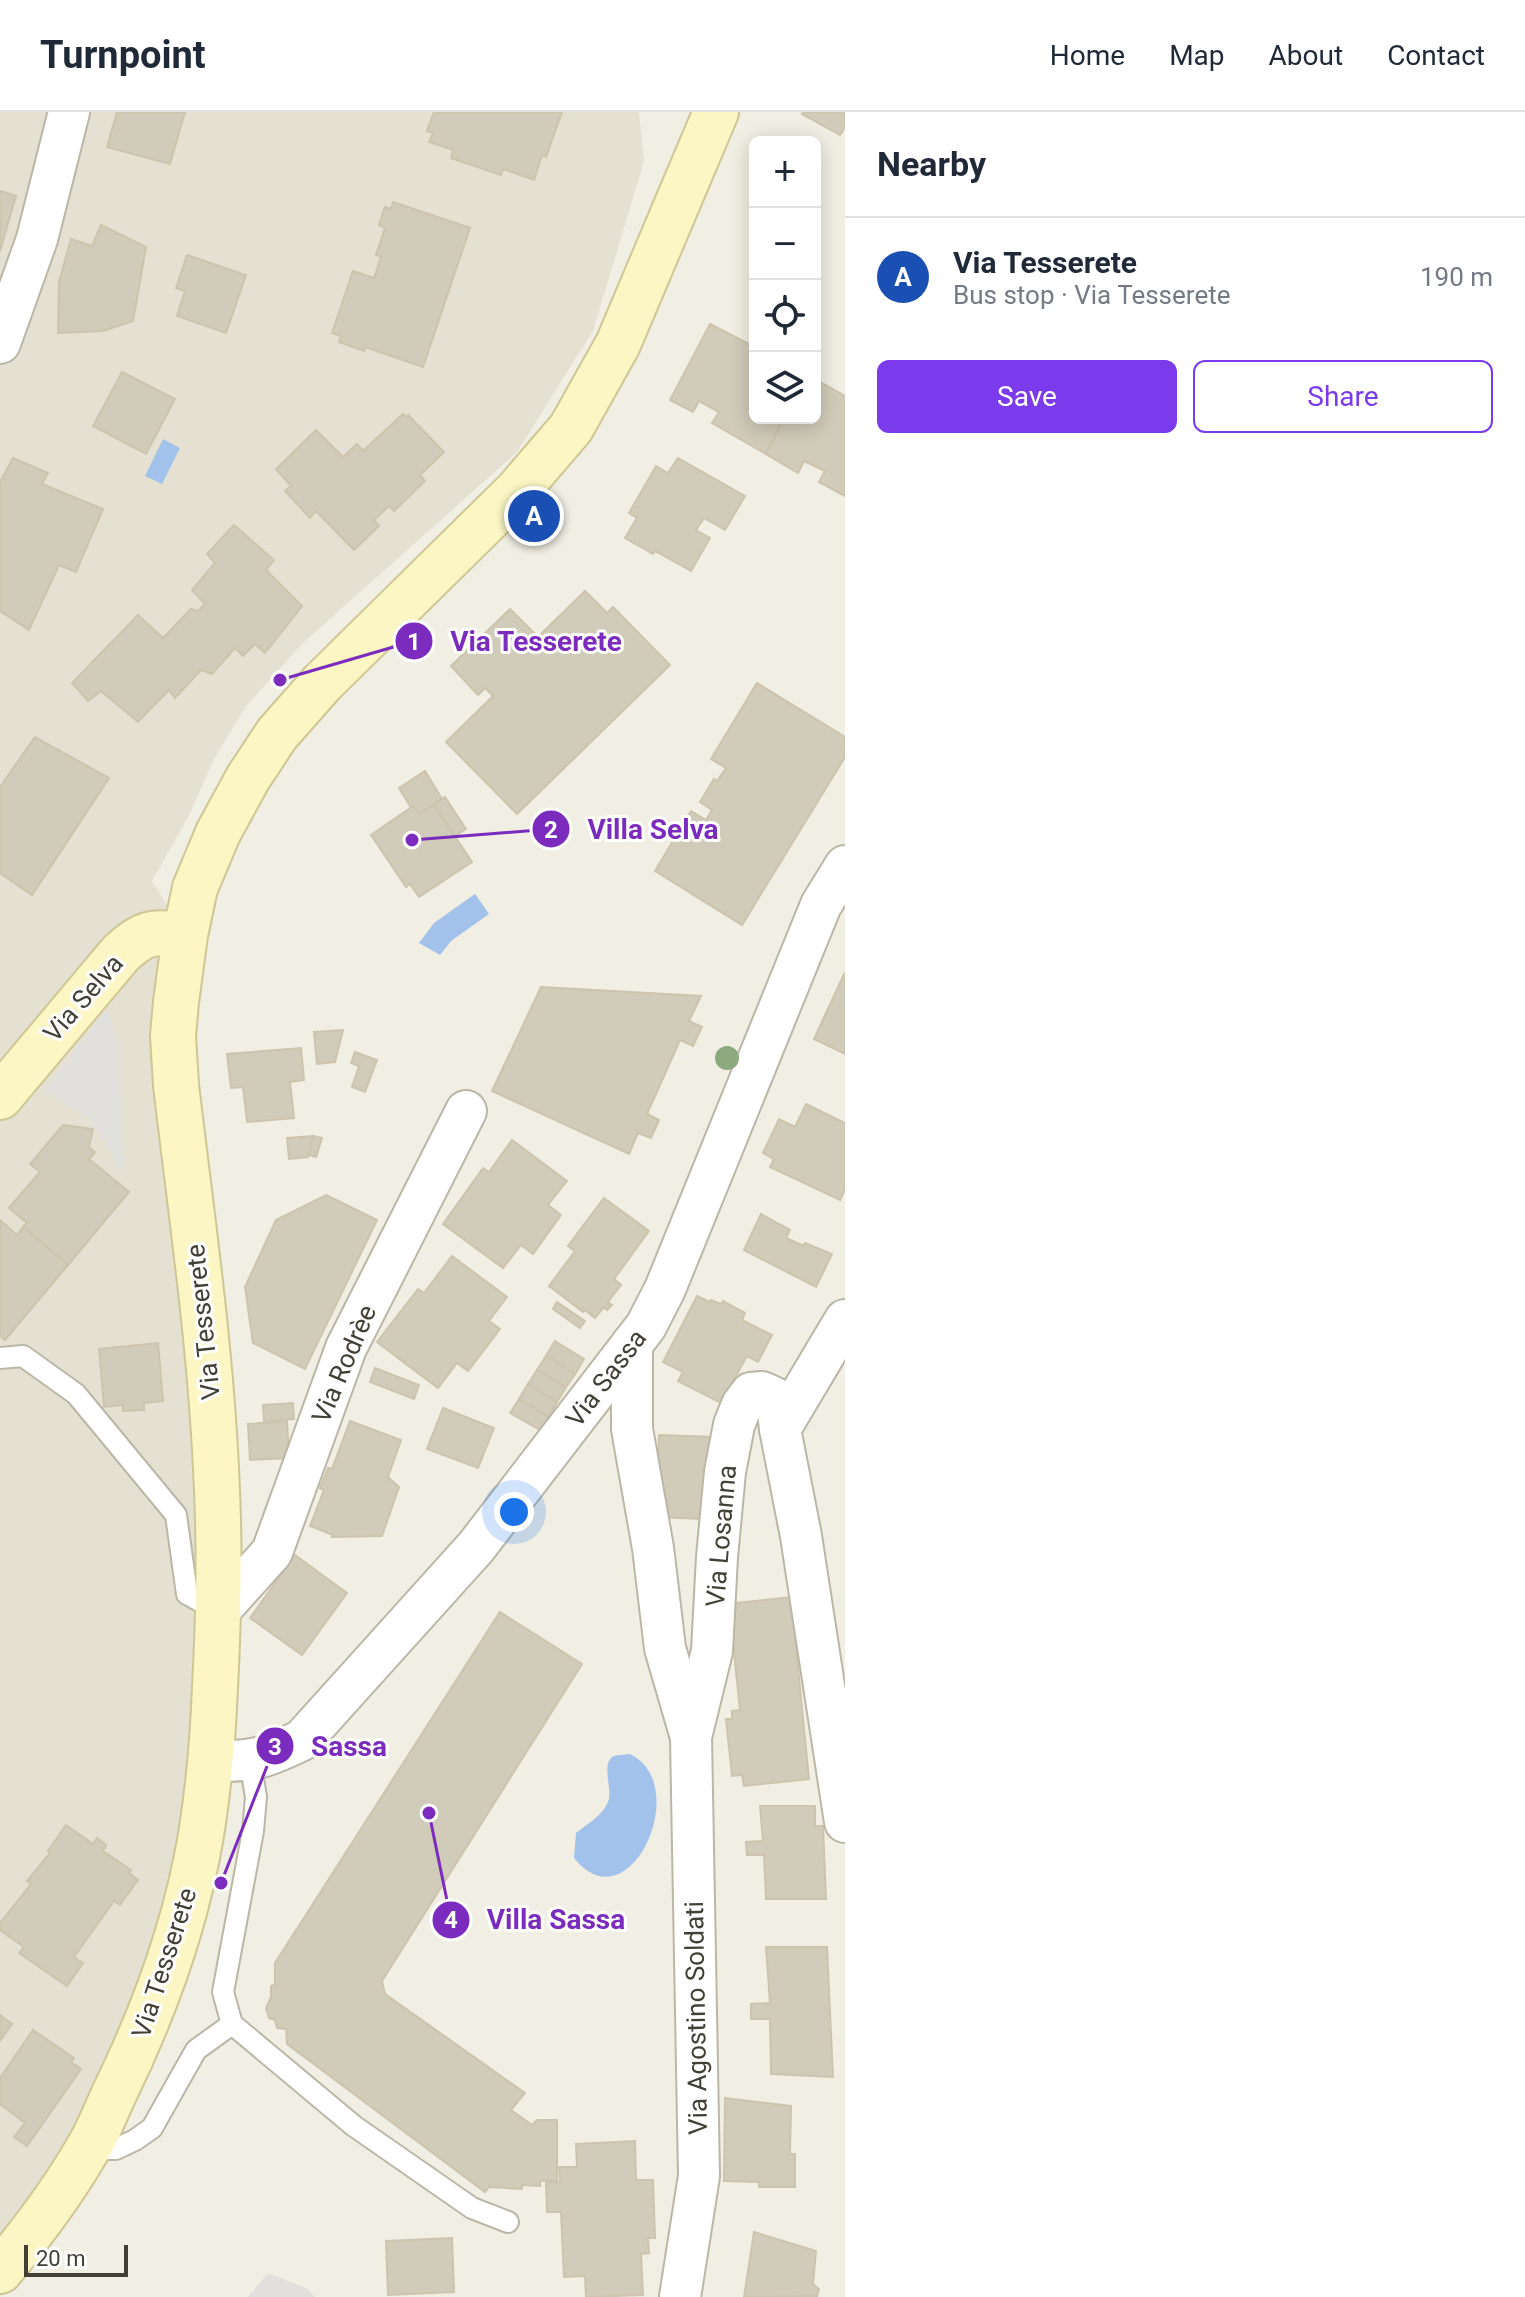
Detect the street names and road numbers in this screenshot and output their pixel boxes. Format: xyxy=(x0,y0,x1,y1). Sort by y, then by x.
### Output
street label: Via Selva xyxy=(37,948,129,1048)
street label: Via Tesserete xyxy=(180,1243,226,1401)
street label: Via Rodrèe xyxy=(306,1301,382,1427)
street label: Via Sassa xyxy=(560,1323,652,1433)
street label: Via Losanna xyxy=(700,1464,742,1608)
street label: Via Tesserete xyxy=(126,1884,202,2042)
street label: Via Agostino Soldati xyxy=(679,1901,713,2135)

